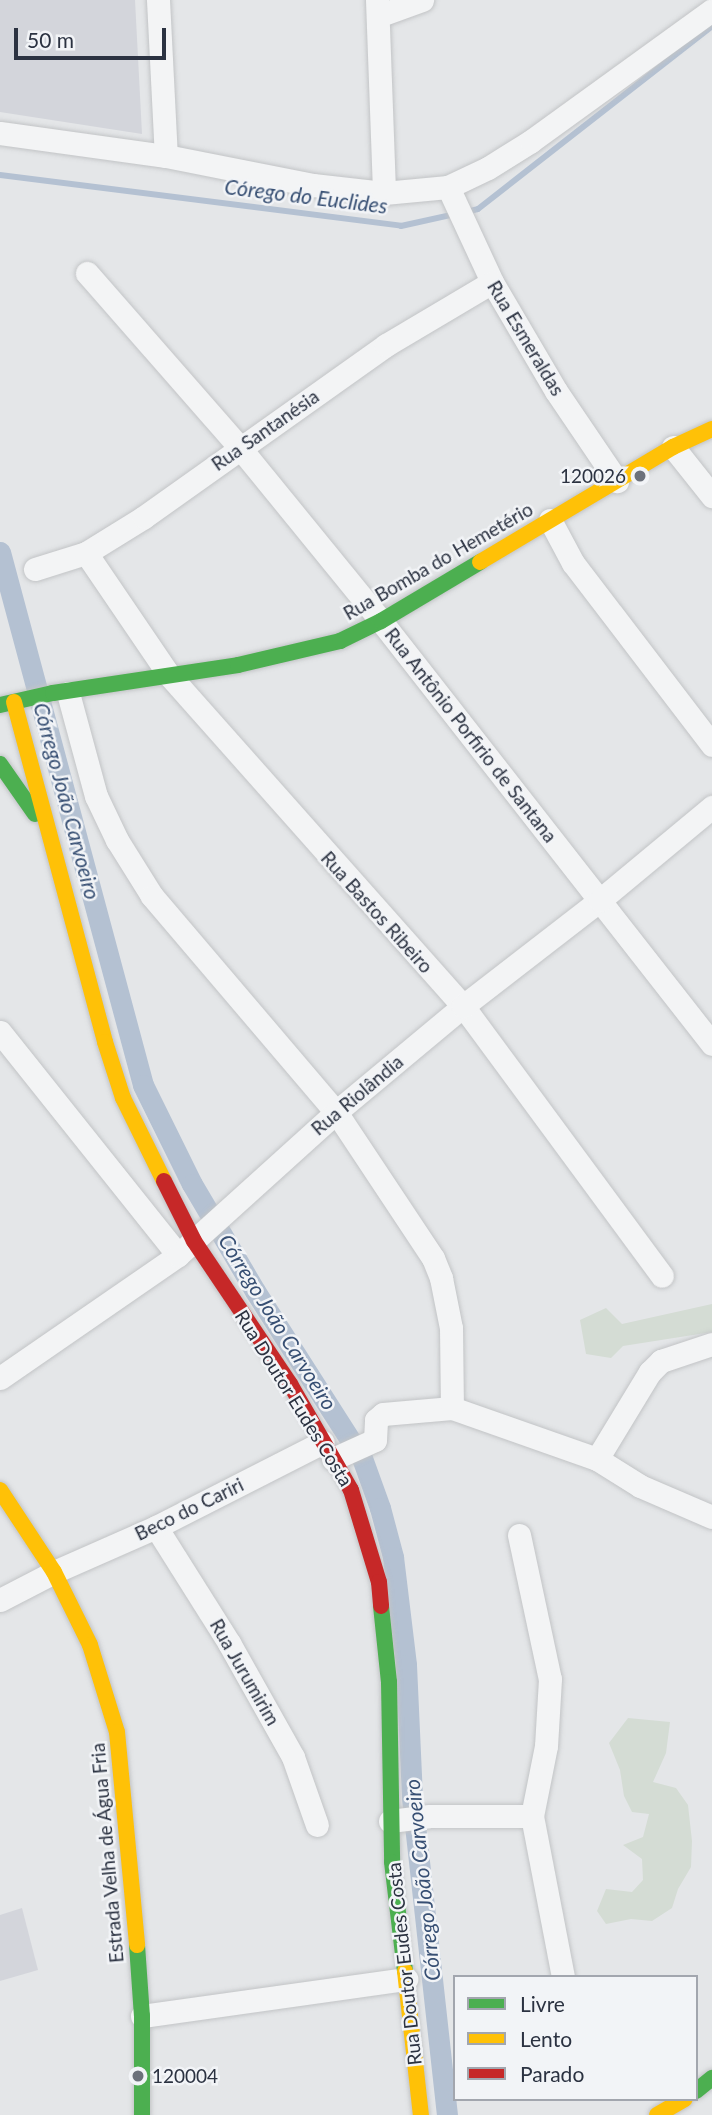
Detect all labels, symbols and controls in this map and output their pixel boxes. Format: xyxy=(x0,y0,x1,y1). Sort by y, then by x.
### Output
scale bar xyxy=(18,14,170,58)
text: 50 m xyxy=(27,27,74,52)
water label: Córego do Euclides xyxy=(223,174,389,218)
street label: Rua Esmeraldas xyxy=(483,276,569,400)
street label: Rua Santanésia xyxy=(207,385,323,475)
place label: 120026 xyxy=(560,465,626,487)
marker: 120026 xyxy=(632,468,648,484)
street label: Rua Bomba do Hemetério xyxy=(339,497,537,625)
street label: Rua Antônio Porfirio de Santana xyxy=(380,623,562,847)
water label: Córrego João Carvoeiro xyxy=(29,700,105,902)
street label: Rua Bastos Ribeiro xyxy=(316,847,438,977)
street label: Rua Riolândia xyxy=(307,1050,407,1140)
water label: Córrego João Carvoeiro xyxy=(213,1229,343,1415)
street label: Rua Doutor Eudes Costa xyxy=(230,1305,358,1491)
street label: Beco do Cariri xyxy=(131,1473,247,1545)
street label: Rua Jurumirim xyxy=(205,1615,285,1729)
street label: Estrada Velha de Água Fria xyxy=(86,1741,128,1965)
water label: Córrego João Carvoeiro xyxy=(399,1778,445,1982)
street label: Rua Doutor Eudes Costa xyxy=(382,1861,426,2067)
legend xyxy=(453,1975,698,2101)
text: Livre xyxy=(520,1991,565,2016)
text: Lento xyxy=(520,2026,572,2051)
text: Parado xyxy=(520,2061,584,2086)
place label: 120004 xyxy=(152,2065,218,2087)
marker: 120004 xyxy=(130,2068,146,2084)

